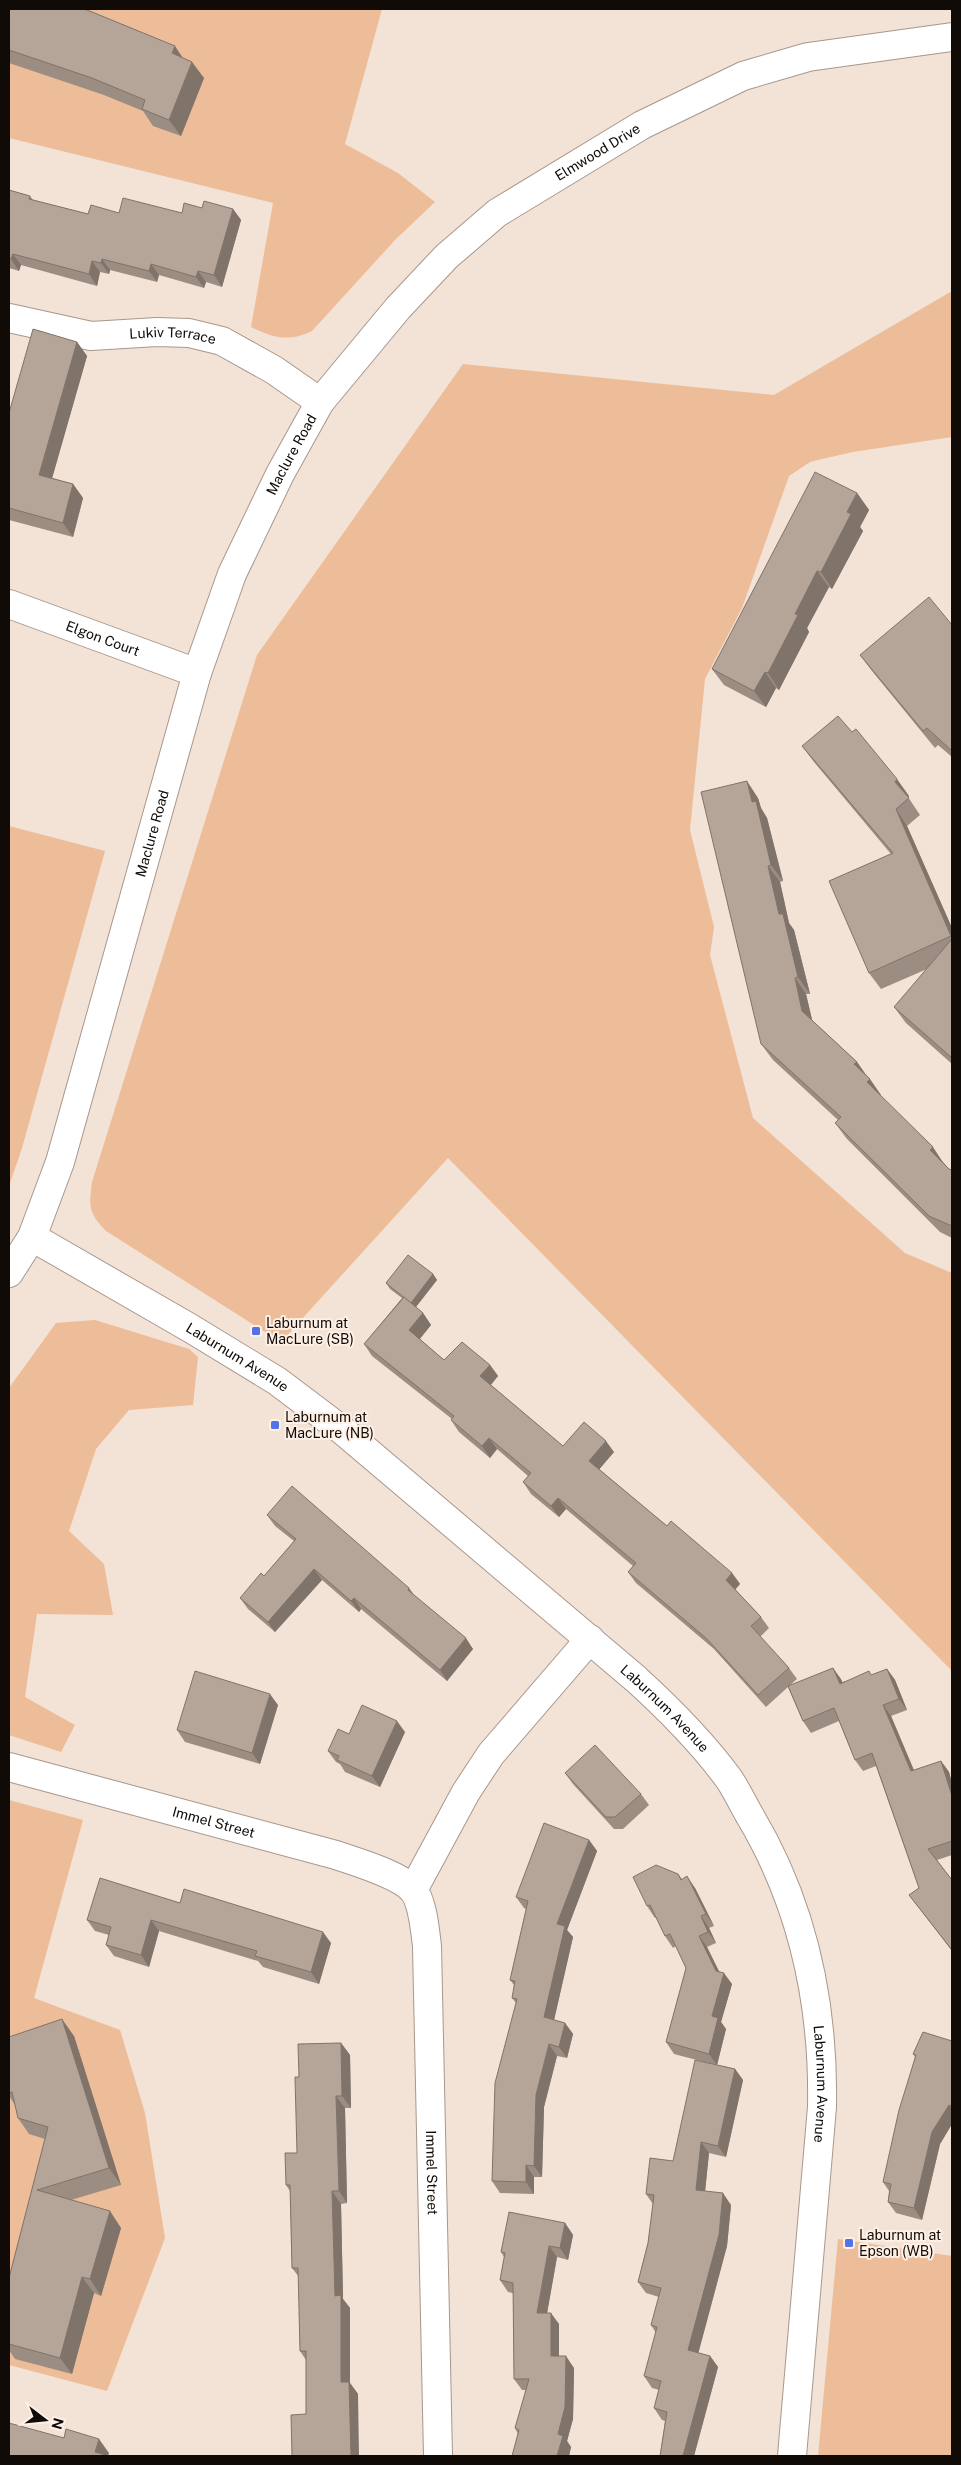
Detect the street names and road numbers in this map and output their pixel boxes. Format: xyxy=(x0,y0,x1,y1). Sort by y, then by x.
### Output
street label: Elmwood Drive xyxy=(552,120,643,184)
street label: Lukiv Terrace xyxy=(129,324,218,347)
street label: Maclure Road xyxy=(263,411,320,498)
street label: Elgon Court xyxy=(64,618,142,659)
street label: Maclure Road xyxy=(132,788,172,879)
street label: Laburnum Avenue xyxy=(183,1320,292,1395)
street label: Laburnum Avenue xyxy=(617,1661,712,1755)
street label: Immel Street xyxy=(171,1803,257,1841)
street label: Laburnum Avenue xyxy=(811,2025,830,2143)
street label: Immel Street xyxy=(423,2130,441,2215)

